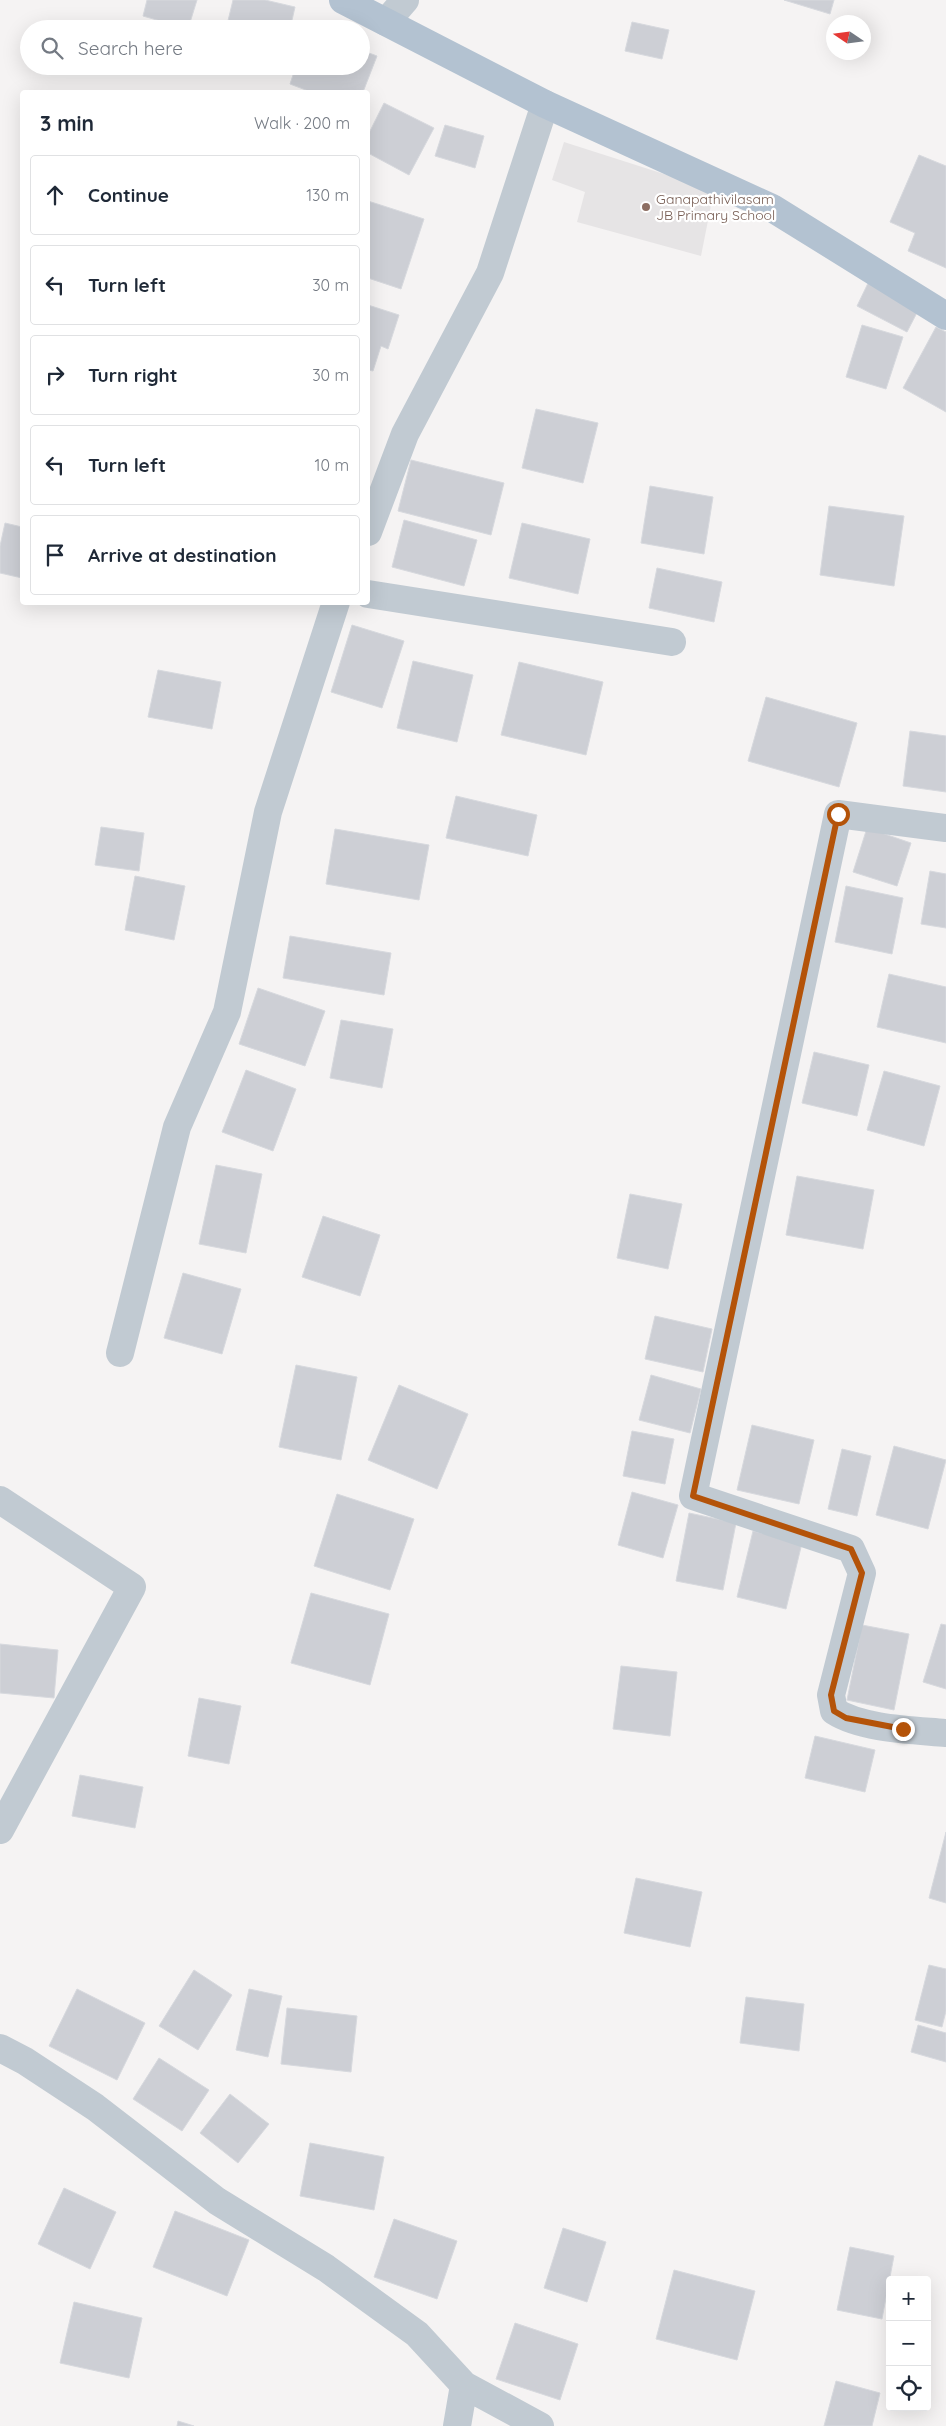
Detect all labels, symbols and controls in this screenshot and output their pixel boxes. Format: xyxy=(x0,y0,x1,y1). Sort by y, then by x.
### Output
north arrow xyxy=(826,15,871,60)
search box xyxy=(20,20,370,75)
icon: search xyxy=(38,34,66,62)
text: Search here xyxy=(78,36,183,60)
text: 3 min xyxy=(40,110,94,136)
text: Walk · 200 m xyxy=(254,113,350,133)
icon: ahead xyxy=(41,181,69,209)
text: Continue xyxy=(88,183,169,207)
text: 130 m xyxy=(306,185,349,205)
place label: Ganapathivilasam JB Primary School xyxy=(656,190,775,224)
marker: Ganapathivilasam JB Primary School xyxy=(640,201,652,213)
icon: left xyxy=(41,271,69,299)
text: Turn left xyxy=(88,273,166,297)
text: 30 m xyxy=(312,275,349,295)
icon: right xyxy=(41,361,69,389)
text: Turn right xyxy=(88,363,177,387)
text: 30 m xyxy=(312,365,349,385)
icon: left xyxy=(41,451,69,479)
text: Turn left xyxy=(88,453,166,477)
text: 10 m xyxy=(315,455,349,475)
icon: arrive xyxy=(41,541,69,569)
text: Arrive at destination xyxy=(88,543,277,567)
route start xyxy=(827,803,850,826)
route end xyxy=(892,1718,915,1741)
map controls xyxy=(886,2276,931,2411)
button: + xyxy=(886,2276,931,2321)
button: − xyxy=(886,2321,931,2366)
button: locate xyxy=(886,2366,931,2411)

